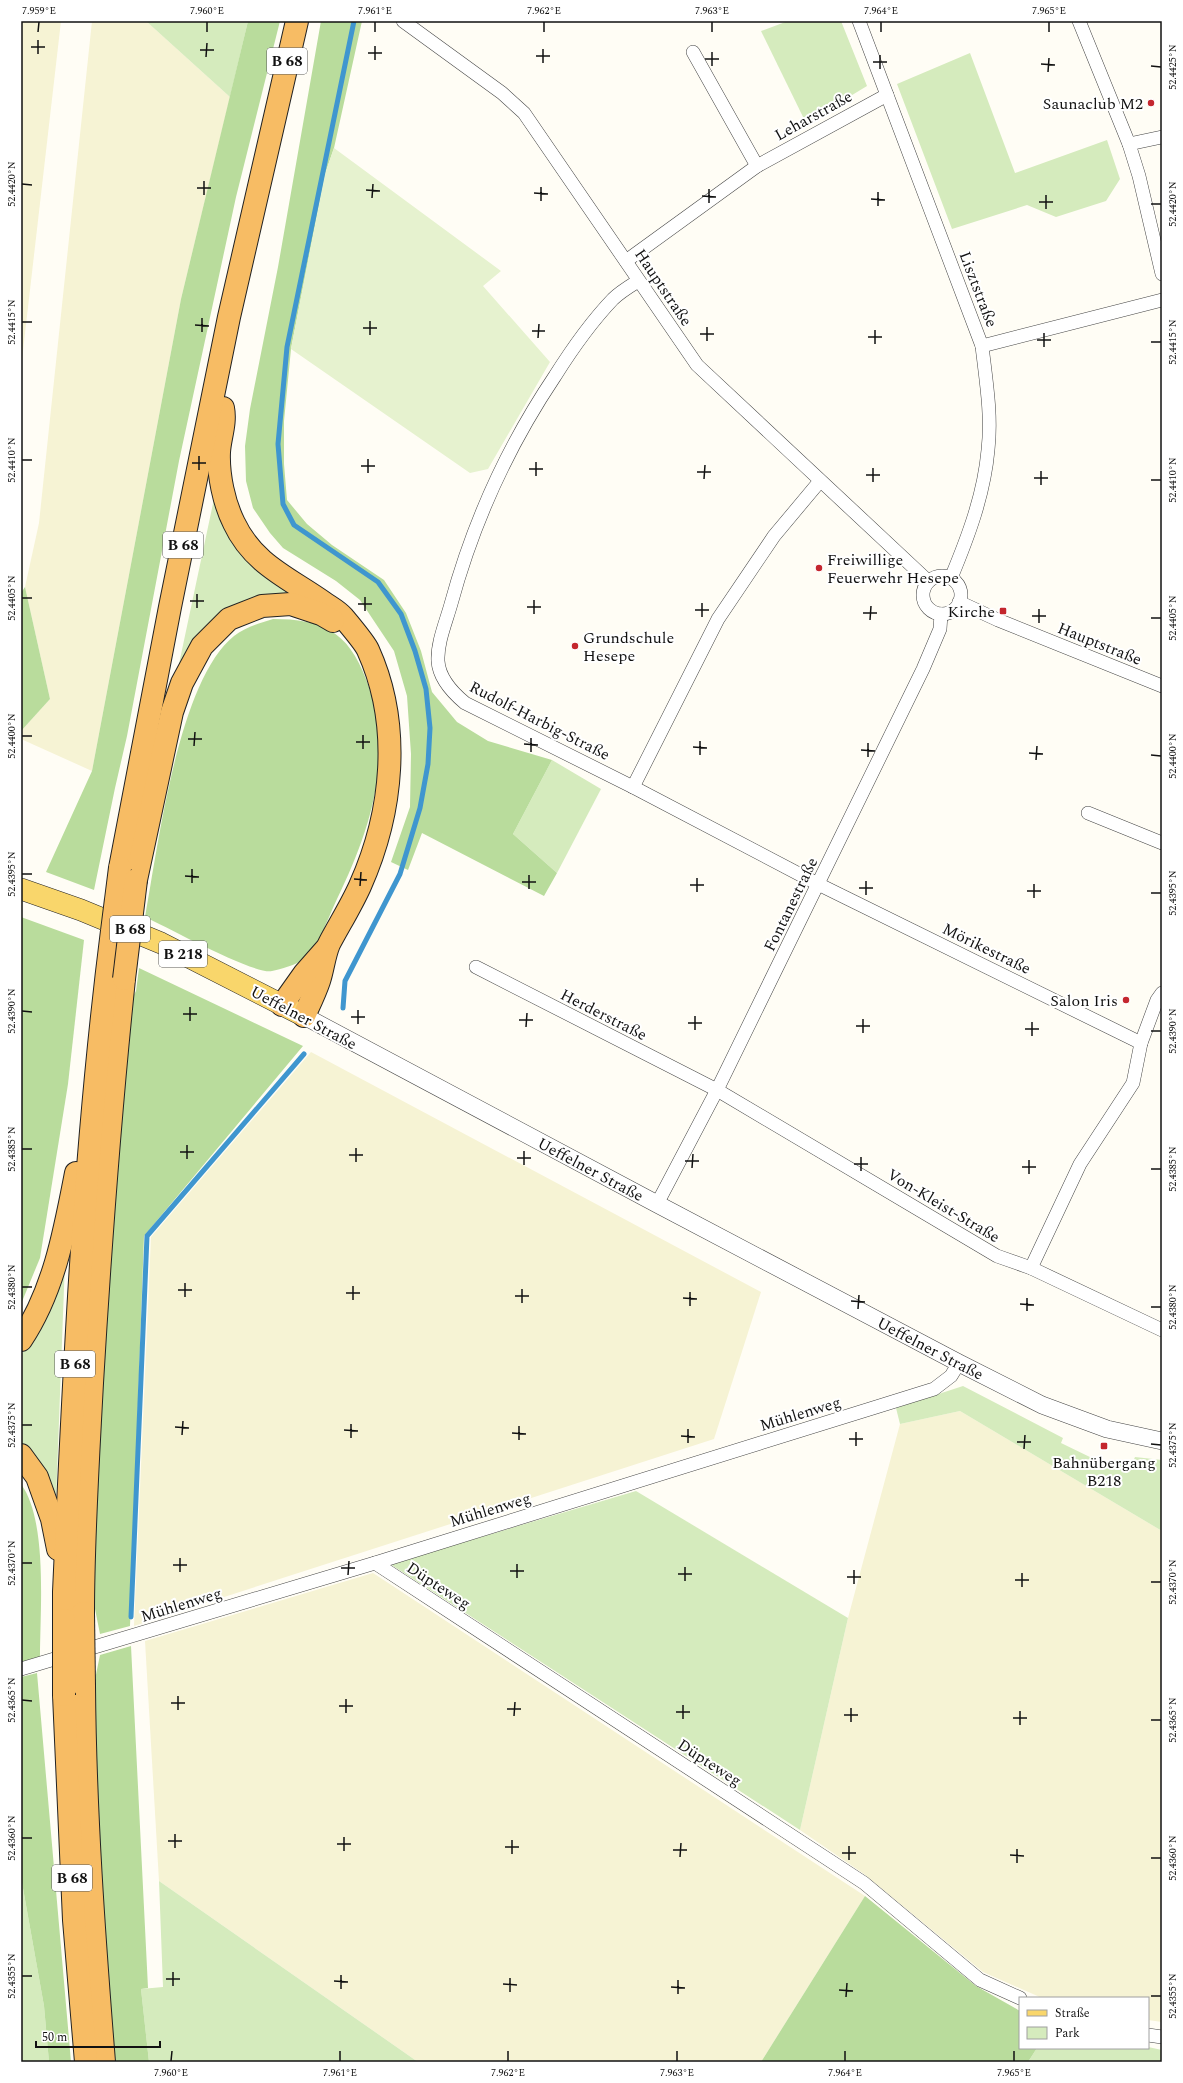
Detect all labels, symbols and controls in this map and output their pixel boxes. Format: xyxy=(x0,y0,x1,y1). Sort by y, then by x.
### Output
text: 7.959°E xyxy=(22,3,56,19)
text: 7.960°E xyxy=(190,3,224,19)
text: 7.961°E xyxy=(358,3,392,19)
text: 7.962°E xyxy=(527,3,561,19)
text: 7.963°E xyxy=(695,3,729,19)
text: 7.964°E xyxy=(864,3,898,19)
text: 7.965°E xyxy=(1032,3,1066,19)
text: 52.4425°N xyxy=(1165,44,1181,90)
road number: B 68 xyxy=(267,48,307,74)
street label: Leharstraße xyxy=(770,85,857,147)
place label: Saunaclub M2 xyxy=(1043,92,1143,116)
marker: Saunaclub M2 xyxy=(1146,98,1156,108)
text: 52.4420°N xyxy=(4,161,20,207)
text: 52.4420°N xyxy=(1165,181,1181,227)
street label: Hauptstraße xyxy=(628,244,698,331)
street label: Lisztstraße xyxy=(953,248,1004,331)
text: 52.4415°N xyxy=(4,299,20,345)
text: 52.4415°N xyxy=(1165,319,1181,365)
text: 52.4410°N xyxy=(4,437,20,483)
text: 52.4410°N xyxy=(1165,457,1181,503)
road number: B 68 xyxy=(163,532,203,558)
place label: Freiwillige Feuerwehr Hesepe xyxy=(827,548,959,590)
marker: Freiwillige Feuerwehr Hesepe xyxy=(814,563,824,573)
text: 52.4405°N xyxy=(4,575,20,621)
text: 52.4405°N xyxy=(1165,595,1181,641)
place label: Kirche xyxy=(948,600,995,624)
marker: Kirche xyxy=(998,606,1008,616)
street label: Hauptstraße xyxy=(1054,616,1145,672)
place label: Grundschule Hesepe xyxy=(583,626,674,668)
marker: Grundschule Hesepe xyxy=(570,641,580,651)
street label: Rudolf-Harbig-Straße xyxy=(465,675,614,767)
text: 52.4400°N xyxy=(4,713,20,759)
text: 52.4400°N xyxy=(1165,733,1181,779)
text: 52.4395°N xyxy=(4,851,20,897)
street label: Fontanestraße xyxy=(758,853,824,956)
text: 52.4395°N xyxy=(1165,870,1181,916)
road number: B 68 xyxy=(110,916,150,942)
street label: Mörikestraße xyxy=(938,917,1035,981)
road number: B 218 xyxy=(159,941,207,967)
street label: Ueffelner Straße xyxy=(246,980,361,1056)
street label: Herderstraße xyxy=(556,983,651,1047)
text: 52.4390°N xyxy=(4,988,20,1034)
place label: Salon Iris xyxy=(1050,989,1118,1013)
marker: Salon Iris xyxy=(1121,995,1131,1005)
text: 52.4390°N xyxy=(1165,1008,1181,1054)
text: 52.4385°N xyxy=(4,1126,20,1172)
street label: Ueffelner Straße xyxy=(533,1131,648,1208)
text: 52.4385°N xyxy=(1165,1146,1181,1192)
street label: Von-Kleist-Straße xyxy=(882,1163,1004,1249)
text: 52.4380°N xyxy=(4,1264,20,1310)
text: 52.4380°N xyxy=(1165,1284,1181,1330)
street label: Ueffelner Straße xyxy=(872,1311,988,1387)
road number: B 68 xyxy=(55,1351,95,1377)
street label: Mühlenweg xyxy=(757,1390,844,1438)
text: 52.4375°N xyxy=(4,1402,20,1448)
text: 52.4375°N xyxy=(1165,1422,1181,1468)
marker: Bahnübergang B218 xyxy=(1099,1441,1109,1451)
place label: Bahnübergang B218 xyxy=(1052,1451,1156,1493)
street label: Mühlenweg xyxy=(447,1486,534,1534)
text: 52.4370°N xyxy=(4,1540,20,1586)
street label: Düpteweg xyxy=(402,1556,475,1616)
text: 52.4370°N xyxy=(1165,1559,1181,1605)
street label: Mühlenweg xyxy=(138,1581,225,1629)
text: 52.4365°N xyxy=(4,1677,20,1723)
text: 52.4365°N xyxy=(1165,1697,1181,1743)
street label: Düpteweg xyxy=(673,1733,746,1793)
text: 52.4360°N xyxy=(4,1815,20,1861)
text: 52.4360°N xyxy=(1165,1835,1181,1881)
road number: B 68 xyxy=(52,1865,92,1891)
text: 52.4355°N xyxy=(4,1953,20,1999)
text: 52.4355°N xyxy=(1165,1973,1181,2019)
legend xyxy=(1019,1997,1149,2049)
text: Straße xyxy=(1055,2004,1090,2023)
scale bar xyxy=(36,2023,160,2049)
text: Park xyxy=(1055,2024,1080,2043)
text: 50 m xyxy=(42,2028,67,2047)
text: 7.960°E xyxy=(154,2065,188,2081)
text: 7.961°E xyxy=(323,2065,357,2081)
text: 7.962°E xyxy=(491,2065,525,2081)
text: 7.963°E xyxy=(660,2065,694,2081)
text: 7.964°E xyxy=(828,2065,862,2081)
text: 7.965°E xyxy=(997,2065,1031,2081)

